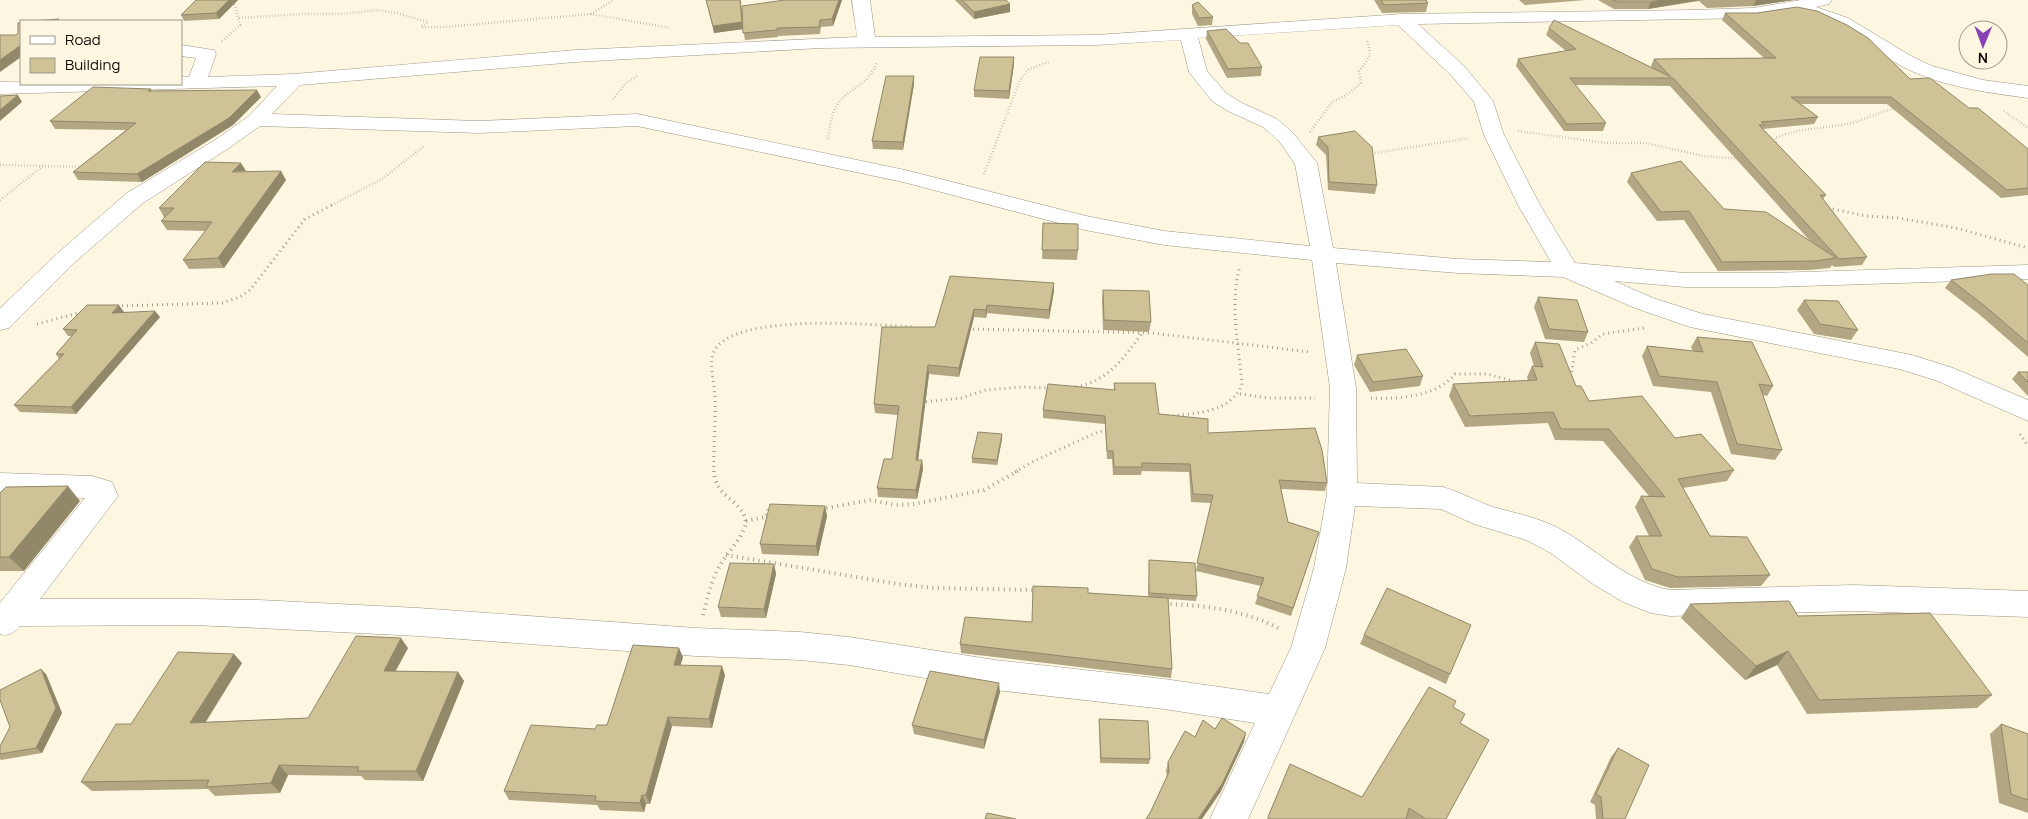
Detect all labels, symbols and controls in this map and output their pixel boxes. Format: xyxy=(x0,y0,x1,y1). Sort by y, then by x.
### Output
legend xyxy=(20,20,182,85)
north arrow xyxy=(1958,20,2008,70)
text: Road xyxy=(65,29,101,50)
text: N xyxy=(1978,49,1988,68)
text: Building xyxy=(65,54,120,75)

